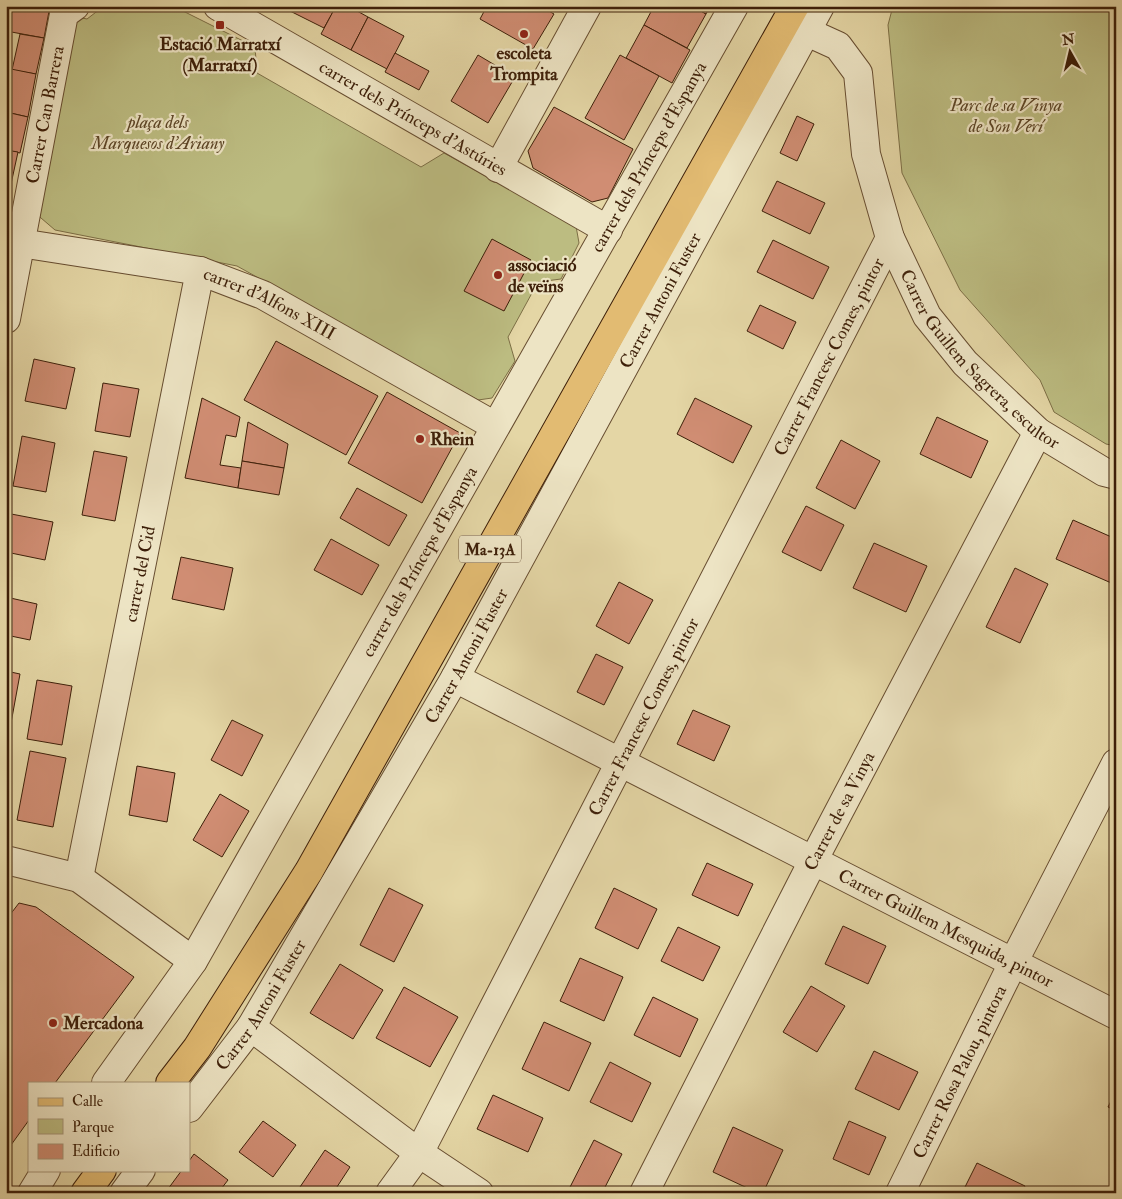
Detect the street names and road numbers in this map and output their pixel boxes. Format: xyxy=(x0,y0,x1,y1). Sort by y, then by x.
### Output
street label: Carrer Can Barrera xyxy=(21,43,70,186)
street label: carrer dels Prínceps d'Astúries xyxy=(315,56,511,181)
street label: carrer dels Prínceps d'Espanya xyxy=(586,57,712,257)
street label: Carrer Antoni Fuster xyxy=(614,228,707,373)
street label: Carrer Francesc Comes, pintor xyxy=(769,254,890,460)
street label: carrer d'Alfons XIII xyxy=(200,262,339,346)
street label: Carrer Guillem Sagrera, escultor xyxy=(895,266,1064,455)
street label: carrer dels Prínceps d'Espanya xyxy=(357,462,483,661)
street label: carrer del Cid xyxy=(119,524,161,624)
road number: Ma-13A xyxy=(459,536,521,562)
street label: Carrer Antoni Fuster xyxy=(420,584,514,728)
street label: Carrer Francesc Comes, pintor xyxy=(583,614,705,820)
street label: Carrer de sa Vinya xyxy=(799,747,881,875)
street label: Carrer Guillem Mesquida, pintor xyxy=(834,864,1058,993)
street label: Carrer Antoni Fuster xyxy=(211,935,312,1075)
street label: Carrer Rosa Palou, pintora xyxy=(908,981,1013,1163)

